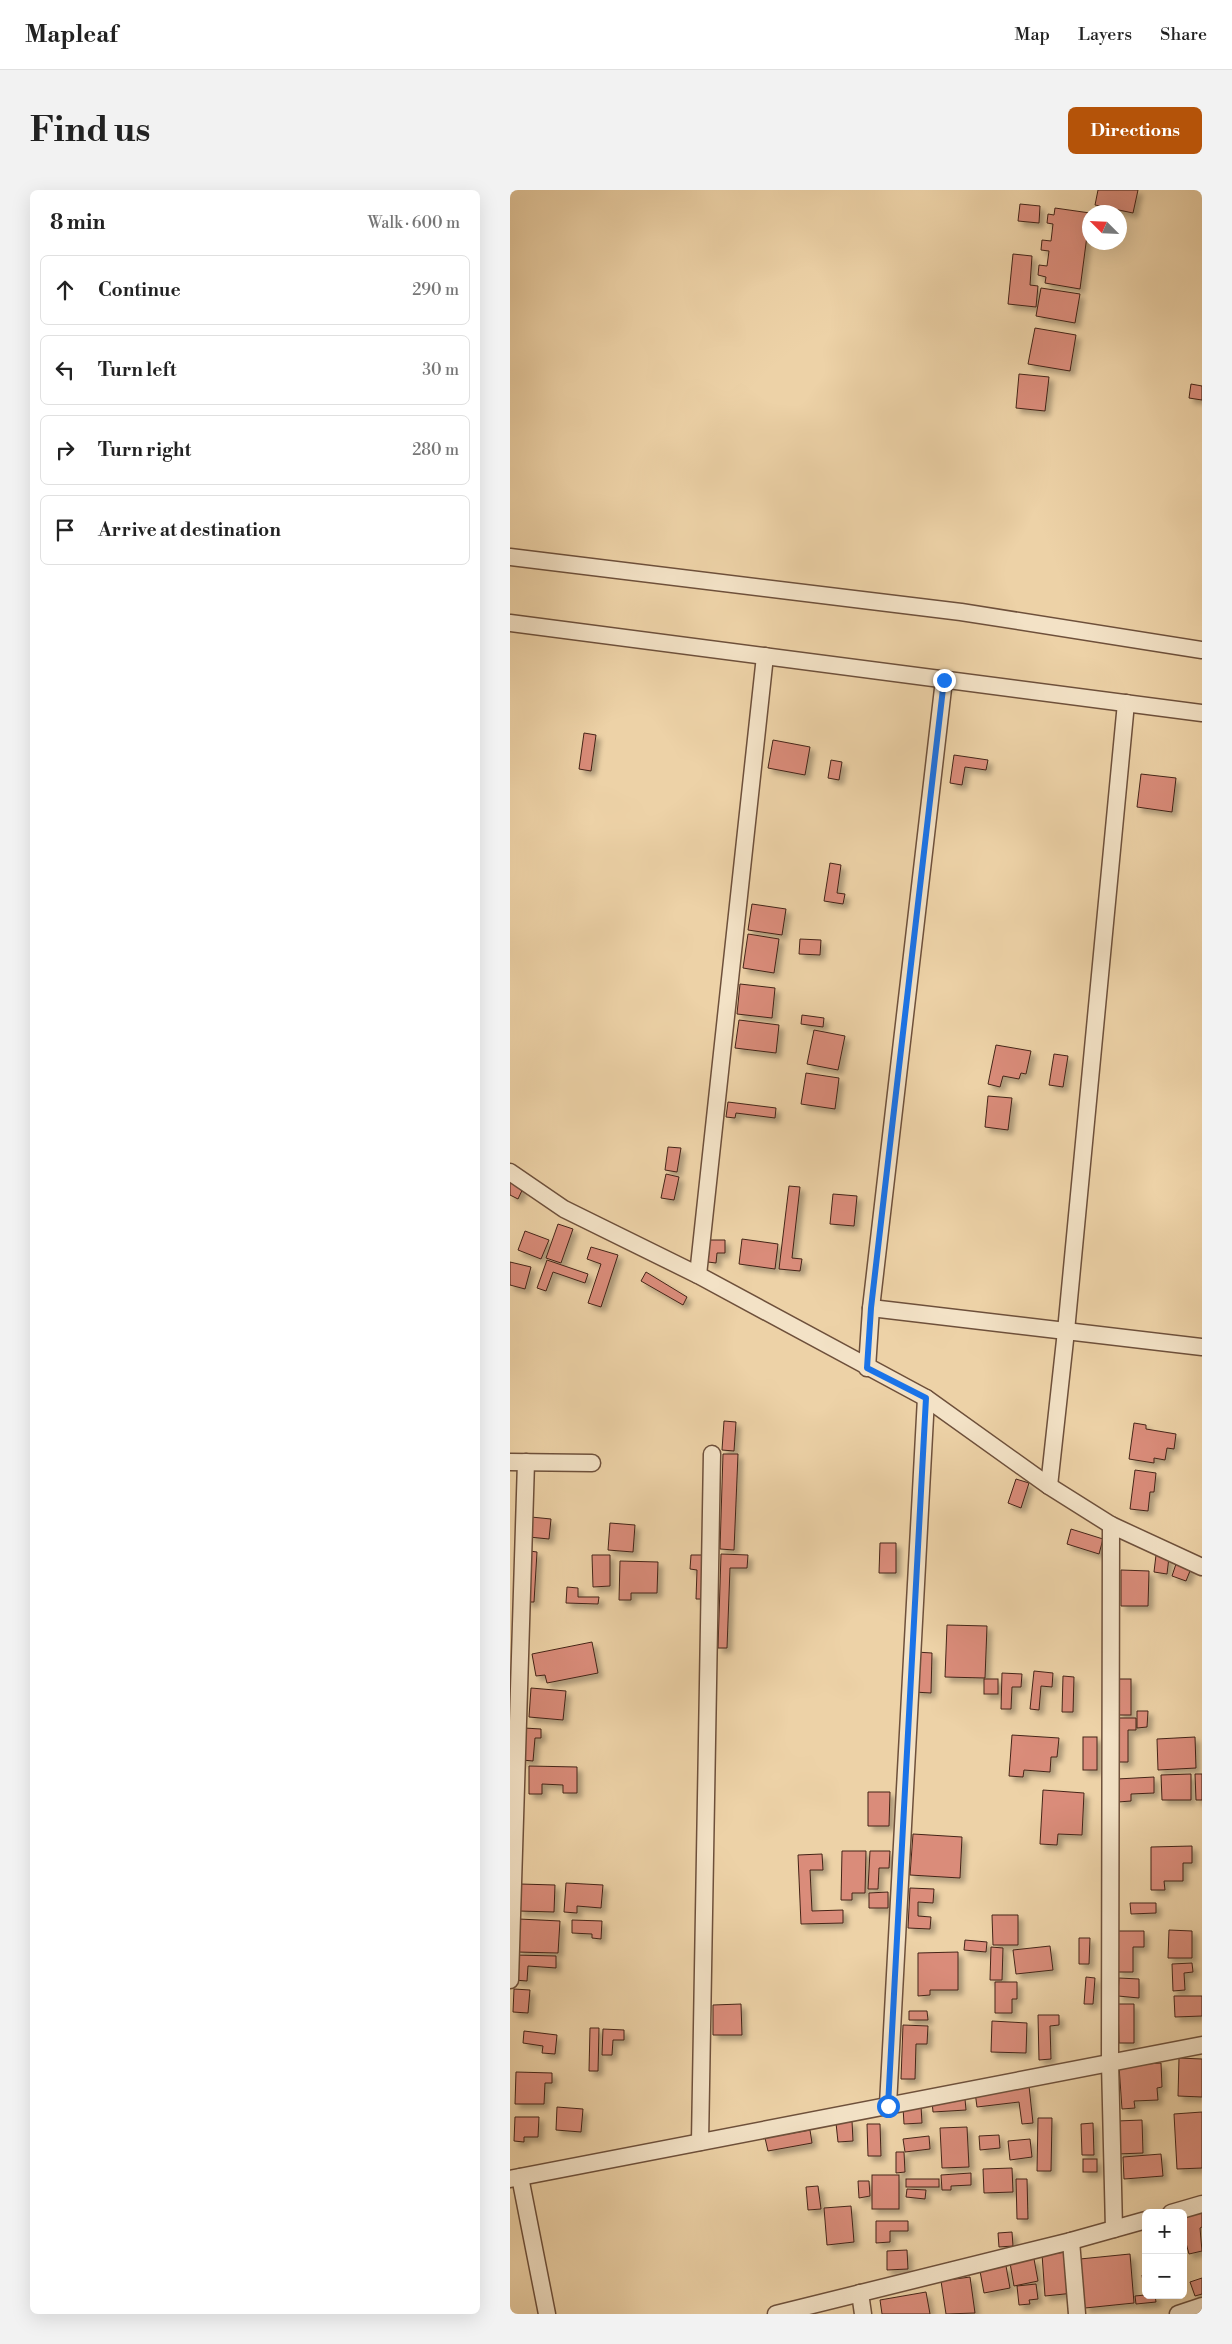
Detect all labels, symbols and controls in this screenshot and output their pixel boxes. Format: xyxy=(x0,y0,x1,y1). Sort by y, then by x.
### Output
text: Mapleaf xyxy=(25,20,118,50)
text: Map xyxy=(1015,23,1050,46)
text: Layers xyxy=(1078,23,1132,46)
text: Share xyxy=(1160,23,1207,46)
button: Directions xyxy=(1068,107,1202,154)
text: Find us xyxy=(30,109,150,152)
north arrow xyxy=(1082,205,1127,250)
text: 8 min xyxy=(50,210,105,236)
text: Walk · 600 m xyxy=(368,213,460,233)
icon: ahead xyxy=(51,276,79,304)
text: Continue xyxy=(98,278,181,302)
text: 290 m xyxy=(412,280,459,300)
icon: left xyxy=(51,356,79,384)
text: Turn left xyxy=(98,358,177,382)
text: 30 m xyxy=(422,360,459,380)
icon: right xyxy=(51,436,79,464)
text: Turn right xyxy=(98,438,191,462)
text: 280 m xyxy=(412,440,459,460)
icon: arrive xyxy=(51,516,79,544)
text: Arrive at destination xyxy=(98,518,281,542)
route end xyxy=(933,669,956,692)
route start xyxy=(877,2095,900,2118)
map controls xyxy=(1142,2209,1187,2299)
button: + xyxy=(1142,2209,1187,2254)
button: − xyxy=(1142,2254,1187,2299)

